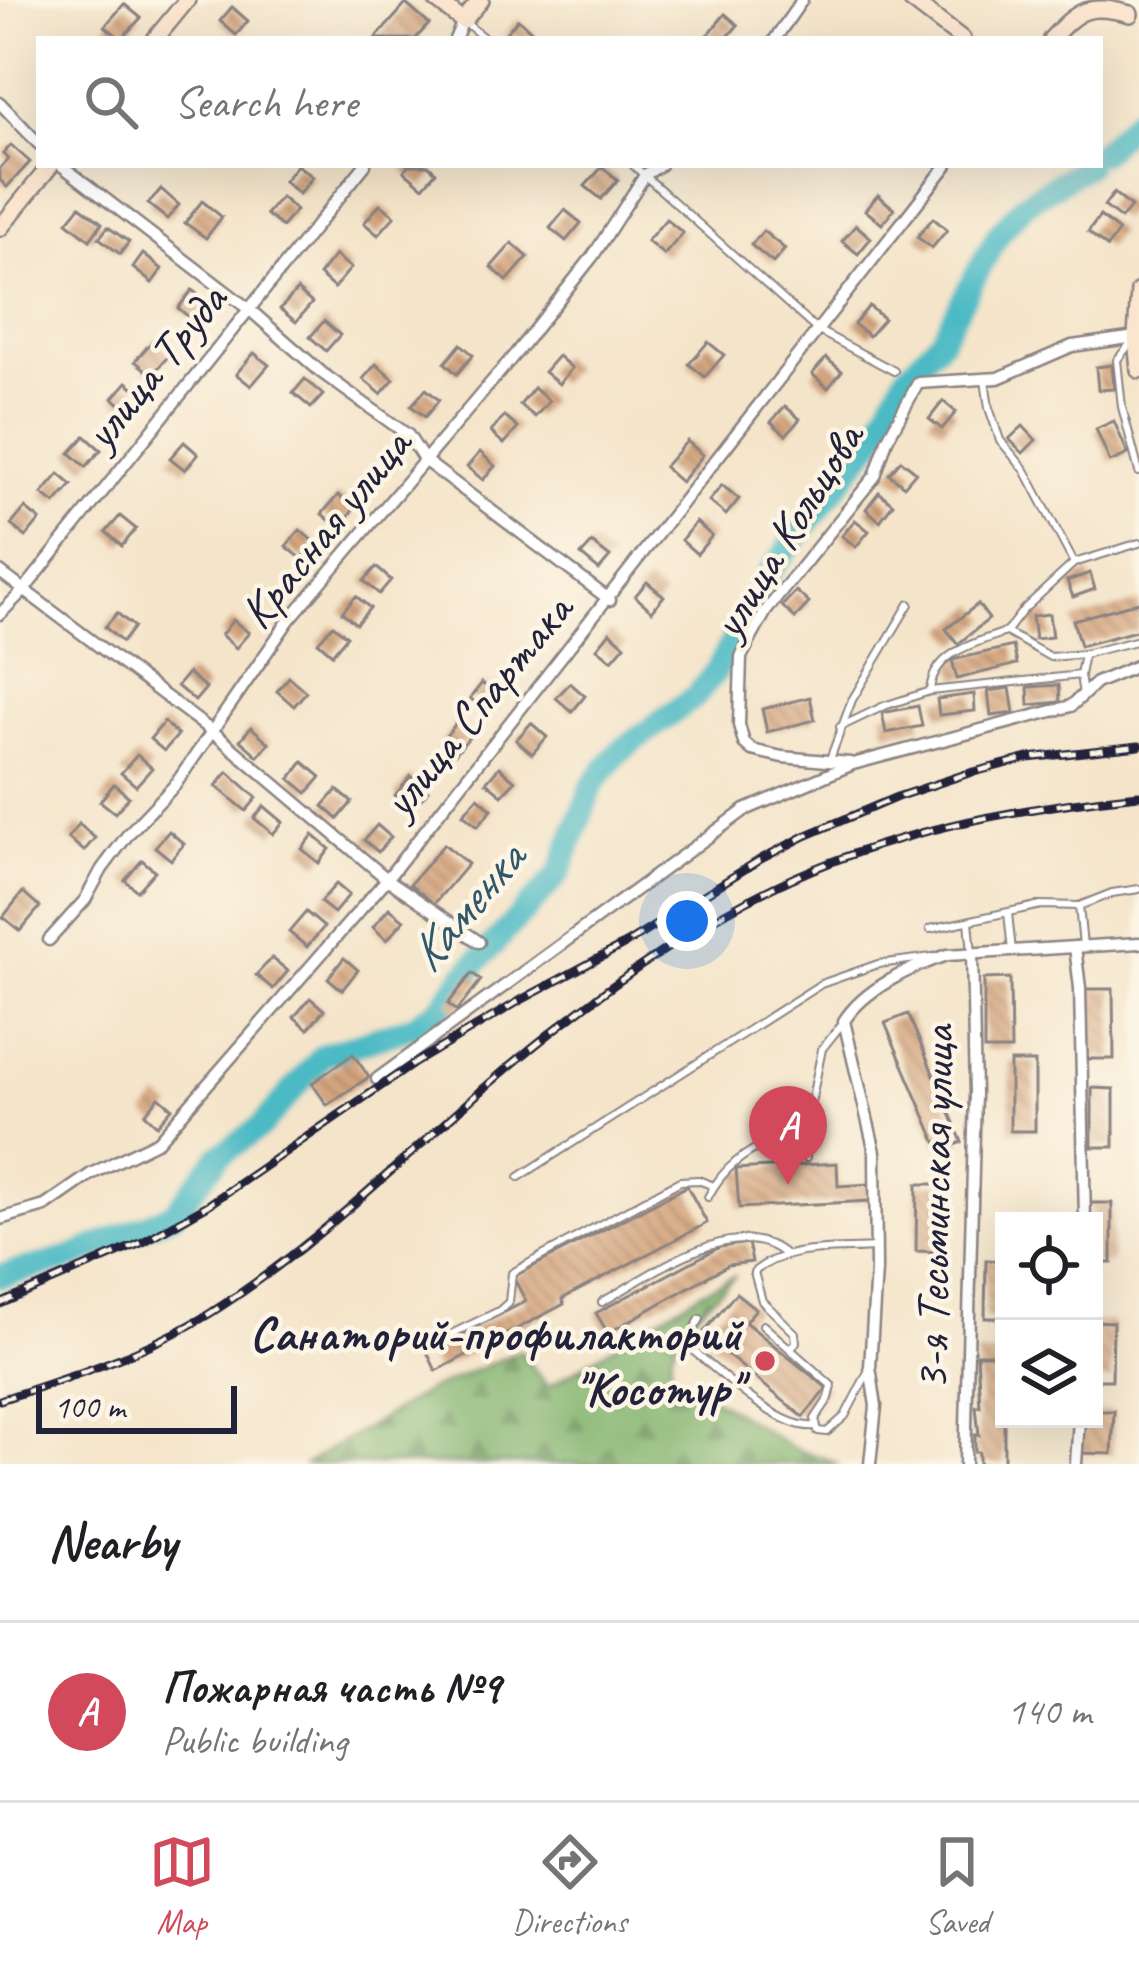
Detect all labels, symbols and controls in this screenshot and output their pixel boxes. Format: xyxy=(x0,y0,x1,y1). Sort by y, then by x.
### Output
search box xyxy=(36,36,1103,168)
icon: search xyxy=(78,69,144,135)
text: Search here xyxy=(174,74,357,131)
street label: улица Труда xyxy=(68,270,241,464)
street label: улица Кольцова xyxy=(696,408,879,652)
street label: Красная улица xyxy=(226,413,426,641)
street label: улица Спартака xyxy=(367,579,588,832)
water label: Каменка xyxy=(393,825,541,984)
your location xyxy=(657,891,717,951)
street label: 3-я Тесьминская улица xyxy=(901,1022,967,1391)
pin: A xyxy=(749,1086,827,1185)
map controls xyxy=(995,1212,1103,1428)
button: locate xyxy=(995,1212,1103,1320)
place label: Санаторий-профилакторий "Косотур" xyxy=(250,1304,752,1419)
button: layers xyxy=(995,1320,1103,1428)
marker: Санаторий-профилакторий "Косотур" xyxy=(752,1348,778,1374)
scale bar xyxy=(36,1380,237,1433)
text: 100 m xyxy=(54,1386,125,1428)
text: Nearby xyxy=(48,1510,176,1574)
text: Пожарная часть №9 xyxy=(162,1659,500,1716)
text: A xyxy=(77,1687,97,1736)
text: 140 m xyxy=(1007,1687,1091,1736)
text: Public building xyxy=(162,1716,347,1765)
tab: Map xyxy=(149,1829,215,1943)
tab: Directions xyxy=(512,1829,627,1943)
tab: Saved xyxy=(924,1829,990,1943)

